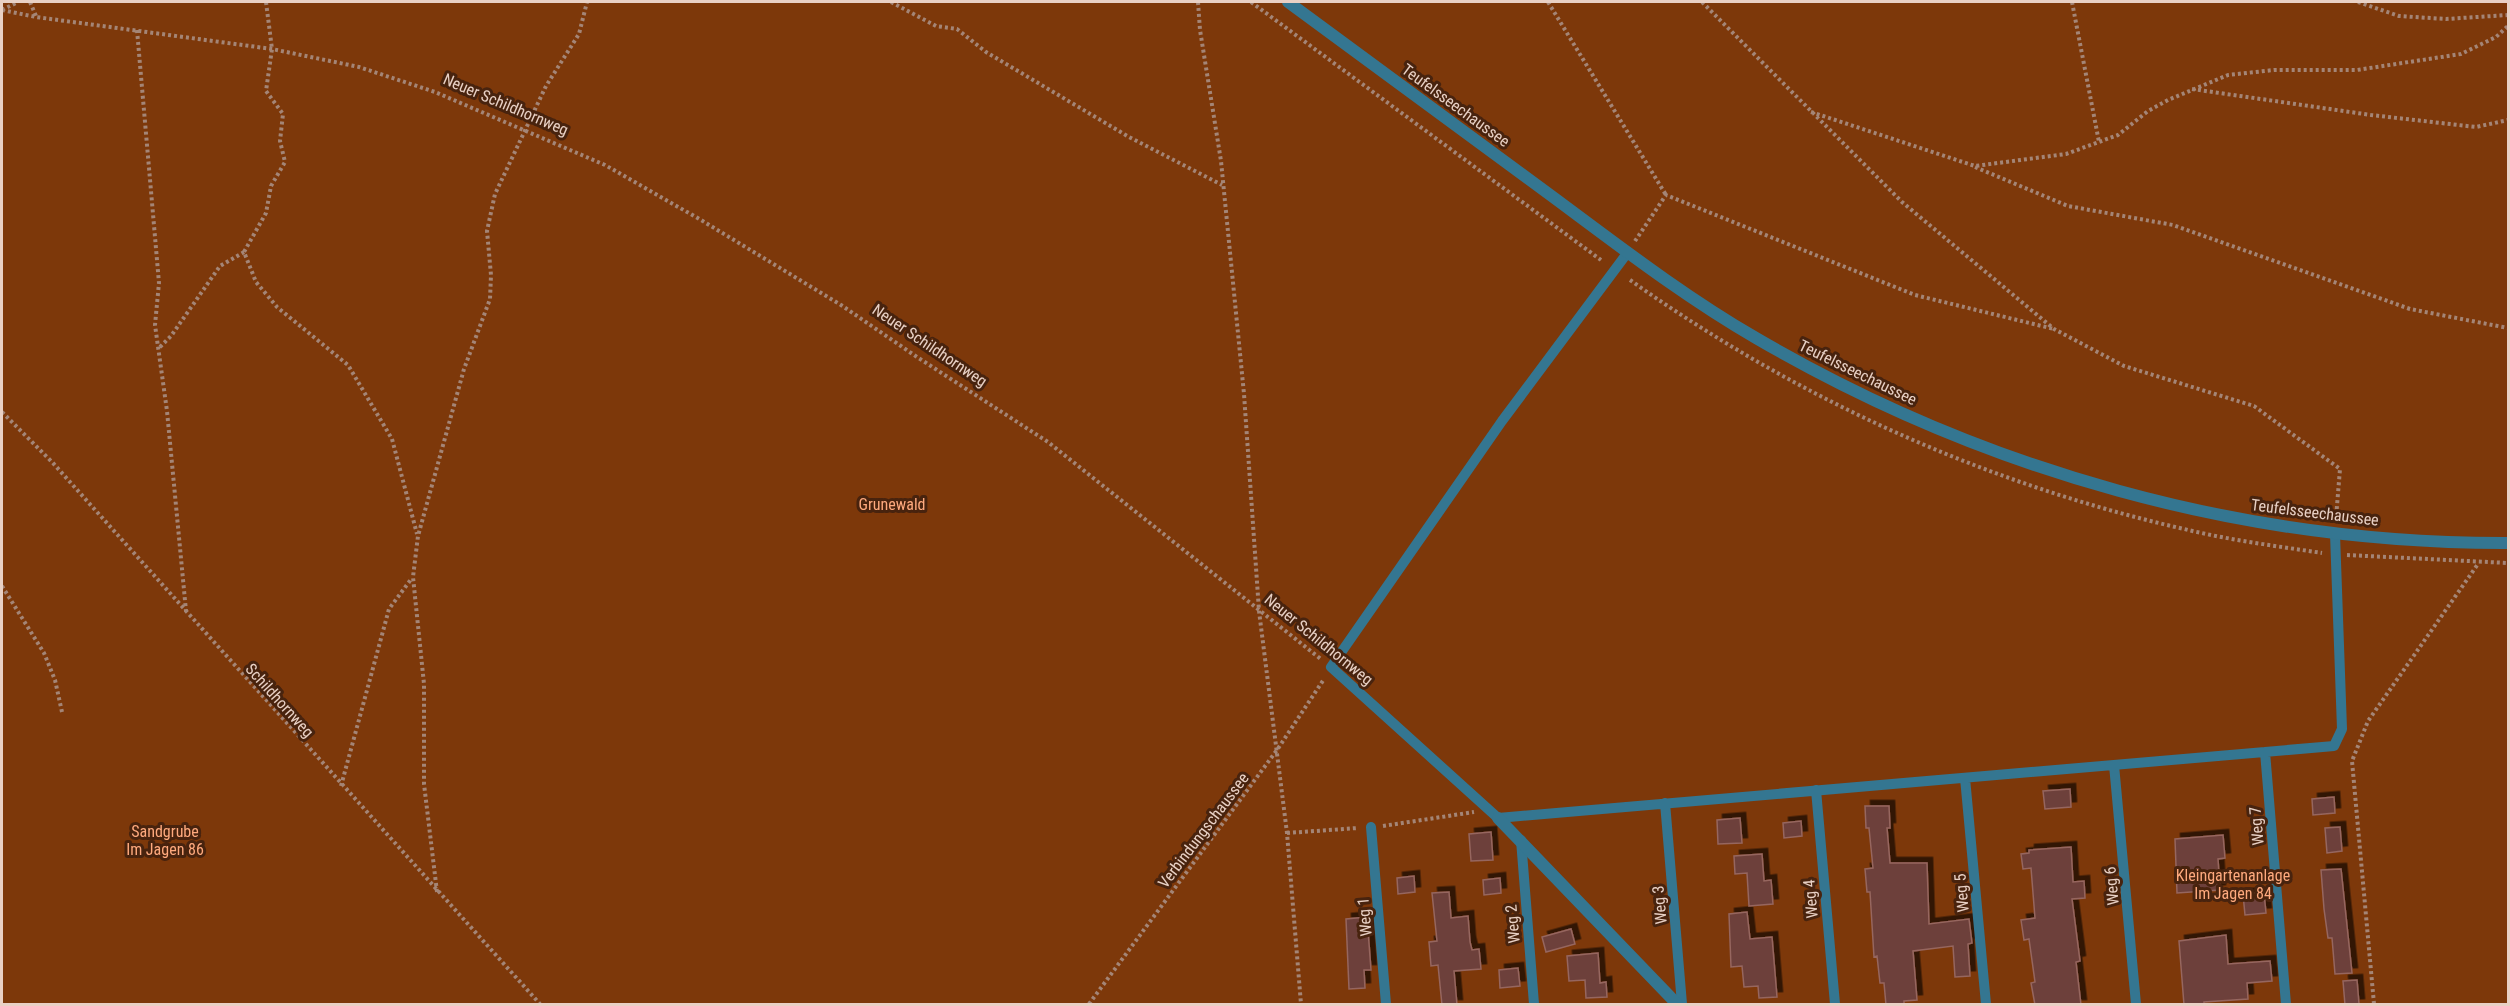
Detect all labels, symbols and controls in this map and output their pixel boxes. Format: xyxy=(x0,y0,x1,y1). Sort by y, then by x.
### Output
street label: Teufelsseechaussee xyxy=(1398,60,1513,151)
street label: Neuer Schildhornweg xyxy=(440,70,571,139)
street label: Neuer Schildhornweg xyxy=(869,300,991,391)
street label: Teufelsseechaussee xyxy=(1796,336,1920,409)
park label: Grunewald xyxy=(859,495,925,514)
street label: Teufelsseechaussee xyxy=(2250,495,2380,530)
street label: Neuer Schildhornweg xyxy=(1261,590,1377,689)
street label: Schildhornweg xyxy=(241,659,318,741)
street label: Verbindungschaussee xyxy=(1154,769,1253,892)
street label: Weg 7 xyxy=(2245,806,2268,846)
park label: Sandgrube Im Jagen 86 xyxy=(126,822,204,859)
street label: Weg 6 xyxy=(2100,866,2123,906)
park label: Kleingartenanlage Im Jagen 84 xyxy=(2176,866,2290,903)
street label: Weg 5 xyxy=(1950,873,1973,913)
street label: Weg 4 xyxy=(1799,879,1822,919)
street label: Weg 3 xyxy=(1648,885,1671,925)
street label: Weg 1 xyxy=(1353,897,1376,937)
street label: Weg 2 xyxy=(1501,904,1524,944)

